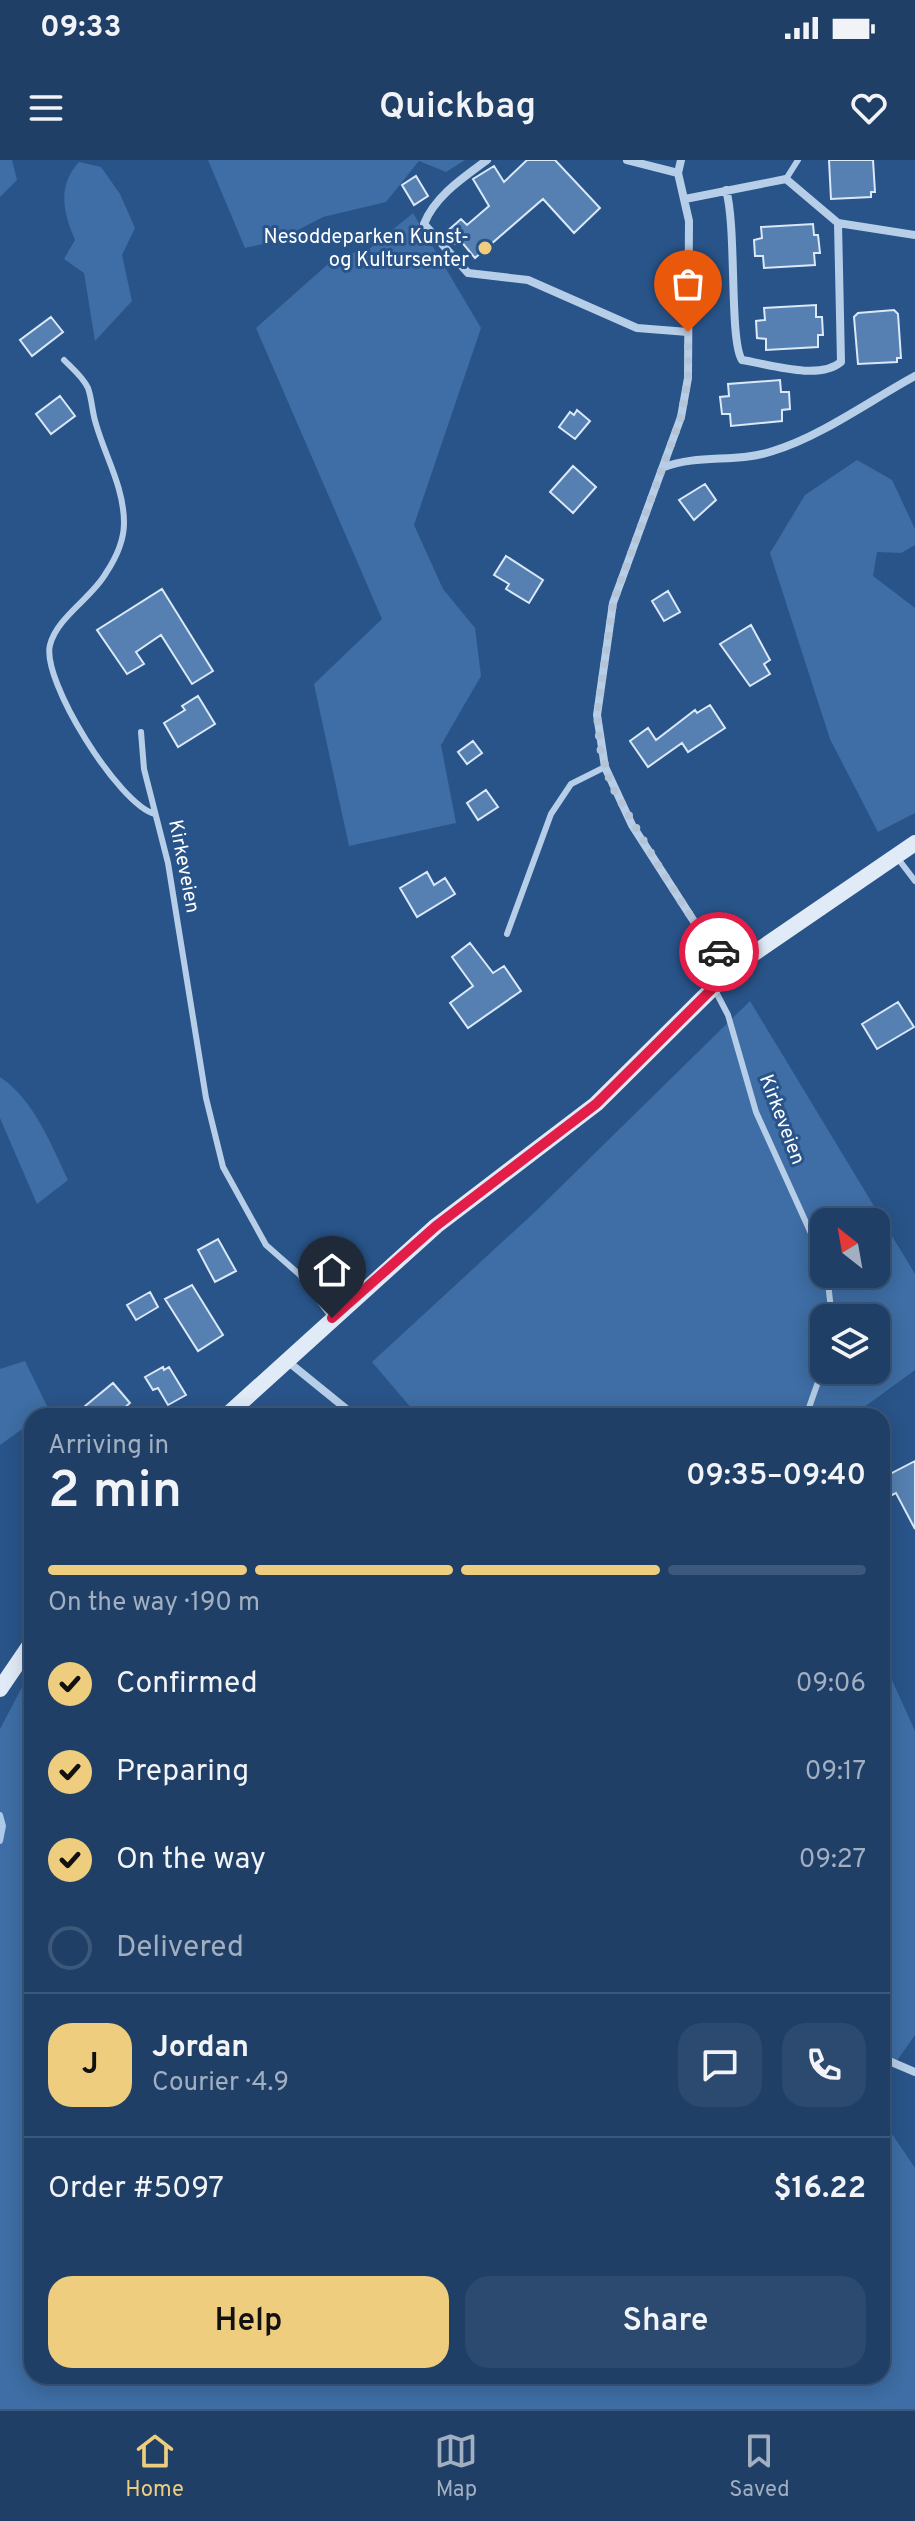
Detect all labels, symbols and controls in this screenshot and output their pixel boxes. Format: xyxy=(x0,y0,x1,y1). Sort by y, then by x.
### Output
text: 09:33 xyxy=(40,10,121,47)
text: Quickbag xyxy=(379,85,536,131)
icon: menu xyxy=(24,86,68,130)
icon: heart xyxy=(847,86,891,130)
place label: Nesoddeparken Kunst- og Kultursenter xyxy=(264,225,469,274)
marker: Nesoddeparken Kunst- og Kultursenter xyxy=(476,239,494,257)
pin xyxy=(654,250,722,332)
icon: bag xyxy=(666,262,710,306)
street label: Kirkeveien xyxy=(161,817,205,915)
courier xyxy=(679,912,759,992)
icon: car xyxy=(697,930,741,974)
street label: Kirkeveien xyxy=(752,1071,810,1169)
north arrow xyxy=(810,1208,890,1288)
map controls xyxy=(810,1208,890,1384)
pin xyxy=(298,1236,366,1318)
icon: home xyxy=(310,1248,354,1292)
button: layers xyxy=(810,1304,890,1384)
text: Arriving in xyxy=(48,1430,169,1463)
text: 09:35–09:40 xyxy=(686,1458,866,1495)
text: 2 min xyxy=(48,1460,182,1526)
text: On the way · 190 m xyxy=(48,1587,260,1620)
icon: check xyxy=(48,1662,92,1706)
text: Confirmed xyxy=(116,1666,258,1703)
text: 09:06 xyxy=(796,1668,866,1701)
icon: check xyxy=(48,1750,92,1794)
text: Preparing xyxy=(116,1754,249,1791)
text: 09:17 xyxy=(805,1756,866,1789)
icon: check xyxy=(48,1838,92,1882)
text: On the way xyxy=(116,1842,266,1879)
text: 09:27 xyxy=(799,1844,866,1877)
text: Delivered xyxy=(116,1930,244,1967)
button: chat xyxy=(678,2023,762,2107)
button: phone xyxy=(782,2023,866,2107)
text: Jordan xyxy=(152,2030,249,2067)
text: J xyxy=(82,2047,98,2084)
text: Courier · 4.9 xyxy=(152,2067,289,2100)
text: Order #5097 xyxy=(48,2171,224,2208)
text: $16.22 xyxy=(773,2171,866,2208)
button: Help xyxy=(48,2276,449,2368)
button: Share xyxy=(465,2276,866,2368)
tab: Home xyxy=(125,2429,184,2504)
tab: Map xyxy=(434,2429,478,2504)
tab: Saved xyxy=(729,2429,790,2504)

